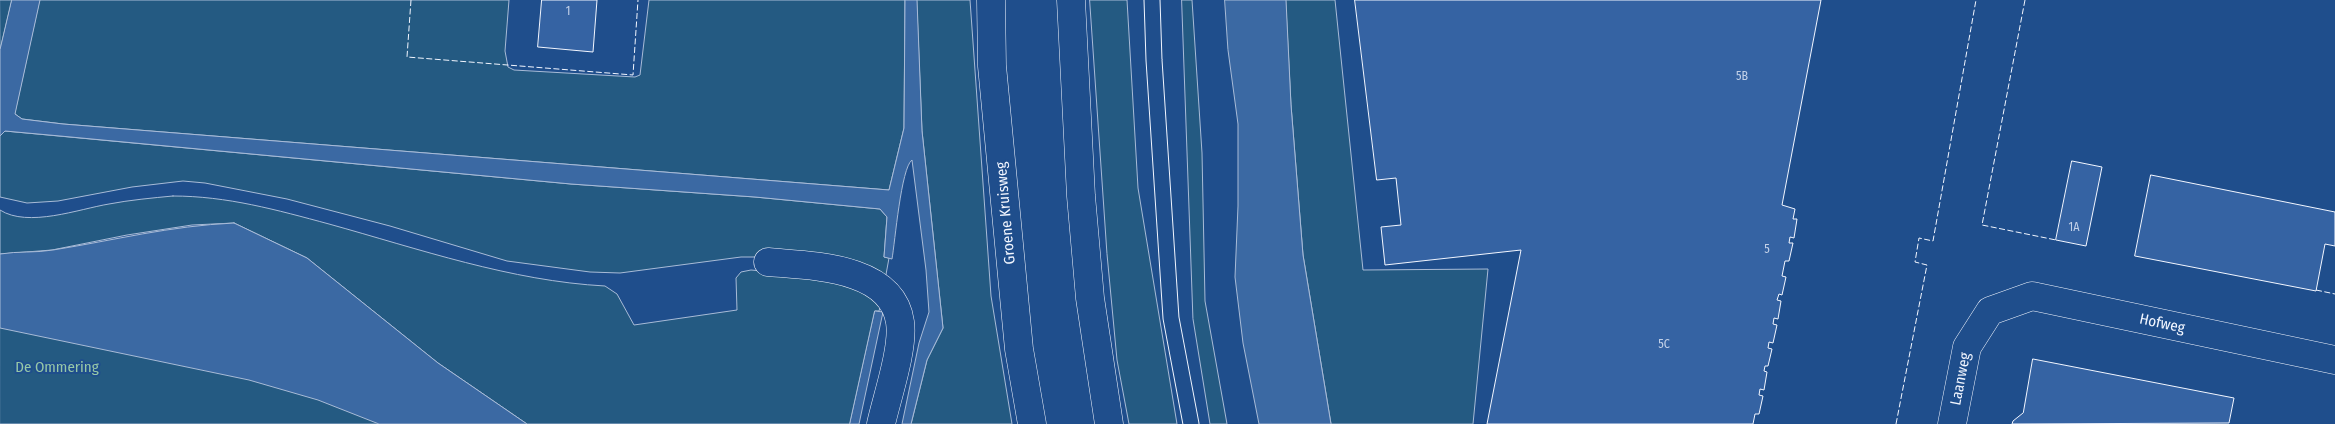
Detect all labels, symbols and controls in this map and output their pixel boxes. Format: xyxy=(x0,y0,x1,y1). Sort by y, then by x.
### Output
house number: 1 xyxy=(566,5,570,19)
house number: 5B xyxy=(1736,70,1748,84)
street label: Groene Kruisweg xyxy=(993,161,1019,265)
house number: 1A xyxy=(2069,221,2079,235)
house number: 5 xyxy=(1764,243,1770,257)
street label: Hofweg xyxy=(2138,310,2186,338)
house number: 5C xyxy=(1658,338,1670,352)
street label: Laanweg xyxy=(1947,351,1975,407)
park label: De Ommering xyxy=(15,359,99,377)

